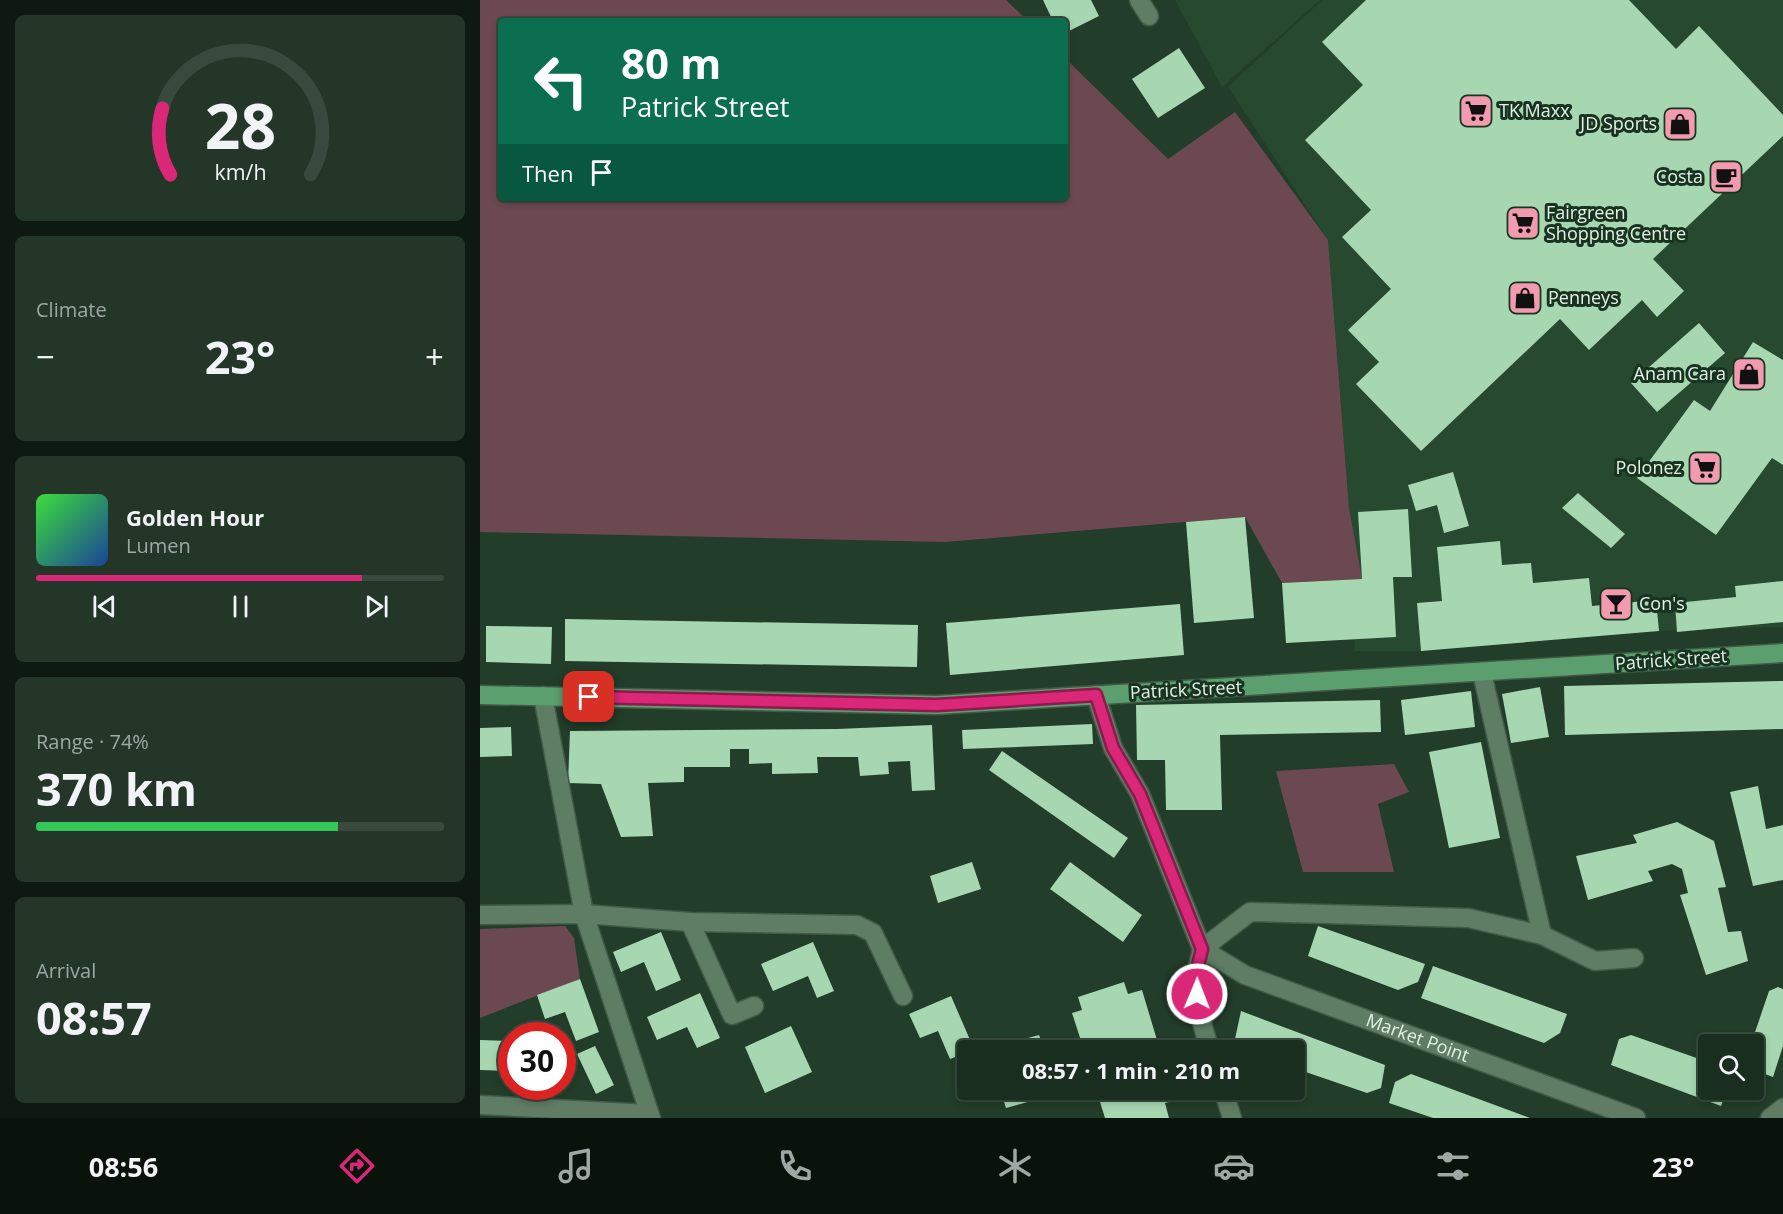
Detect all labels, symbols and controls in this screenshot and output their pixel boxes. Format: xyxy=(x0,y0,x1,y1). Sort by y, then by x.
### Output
text: 80 m xyxy=(621,34,721,91)
icon: left xyxy=(522,42,600,120)
text: 28 xyxy=(204,82,276,167)
text: Patrick Street xyxy=(621,88,789,125)
supermarket icon: TK Maxx xyxy=(1458,93,1494,129)
place label: TK Maxx xyxy=(1499,98,1570,122)
shop icon: JD Sports xyxy=(1662,106,1698,142)
place label: JD Sports xyxy=(1578,111,1657,135)
icon: arrive xyxy=(585,156,618,189)
text: km/h xyxy=(214,157,266,186)
text: Then xyxy=(522,158,573,188)
cafe icon: Costa xyxy=(1708,159,1744,195)
place label: Costa xyxy=(1656,164,1703,188)
place label: Fairgreen Shopping Centre xyxy=(1546,200,1686,245)
supermarket icon: Fairgreen Shopping Centre xyxy=(1505,205,1541,241)
shop icon: Penneys xyxy=(1507,280,1543,316)
place label: Penneys xyxy=(1548,285,1619,309)
text: Climate xyxy=(36,296,107,323)
text: 23° xyxy=(205,326,275,387)
text: − xyxy=(36,334,55,379)
text: + xyxy=(425,334,444,379)
shop icon: Anam Cara xyxy=(1731,356,1767,392)
place label: Anam Cara xyxy=(1634,361,1726,385)
supermarket icon: Polonez xyxy=(1687,450,1723,486)
place label: Polonez xyxy=(1615,455,1682,479)
text: Golden Hour xyxy=(126,502,264,532)
text: Lumen xyxy=(126,532,191,559)
bar icon: Con's xyxy=(1598,586,1634,622)
icon: previous xyxy=(88,590,121,623)
icon: pause xyxy=(224,590,257,623)
icon: next xyxy=(360,590,393,623)
place label: Con's xyxy=(1639,591,1685,615)
street label: Patrick Street xyxy=(1614,643,1728,675)
pin xyxy=(563,671,614,722)
street label: Patrick Street xyxy=(1129,674,1243,704)
icon: arrive xyxy=(572,680,605,713)
text: Range · 74% xyxy=(36,728,149,755)
text: 370 km xyxy=(36,758,197,819)
text: Arrival xyxy=(36,957,96,984)
position arrow xyxy=(1165,962,1229,1026)
text: 08:57 xyxy=(36,987,152,1048)
street label: Market Point xyxy=(1363,1007,1473,1067)
speed limit sign: 30 xyxy=(498,1022,576,1100)
map controls xyxy=(1698,1034,1764,1100)
button: search xyxy=(1698,1034,1764,1100)
text: 08:57 · 1 min · 210 m xyxy=(1022,1055,1240,1085)
icon: directions xyxy=(336,1145,378,1187)
icon: music xyxy=(555,1145,597,1187)
icon: phone xyxy=(774,1145,816,1187)
icon: climate xyxy=(994,1145,1036,1187)
icon: car xyxy=(1213,1145,1255,1187)
icon: filters xyxy=(1432,1145,1474,1187)
text: 08:56 xyxy=(89,1148,158,1185)
text: 23° xyxy=(1652,1148,1694,1185)

